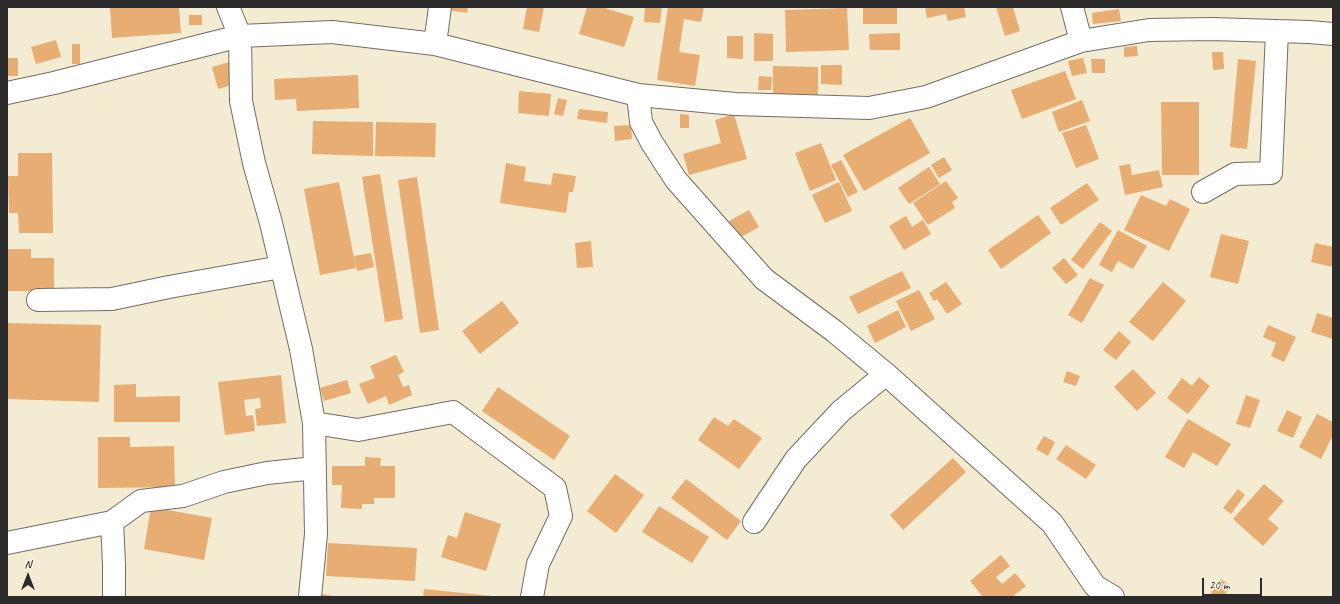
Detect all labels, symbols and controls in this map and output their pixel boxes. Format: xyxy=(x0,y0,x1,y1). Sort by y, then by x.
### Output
north arrow xyxy=(8,556,48,596)
text: N xyxy=(25,557,31,571)
scale bar xyxy=(1204,570,1264,596)
text: 20 m xyxy=(1209,577,1229,593)

